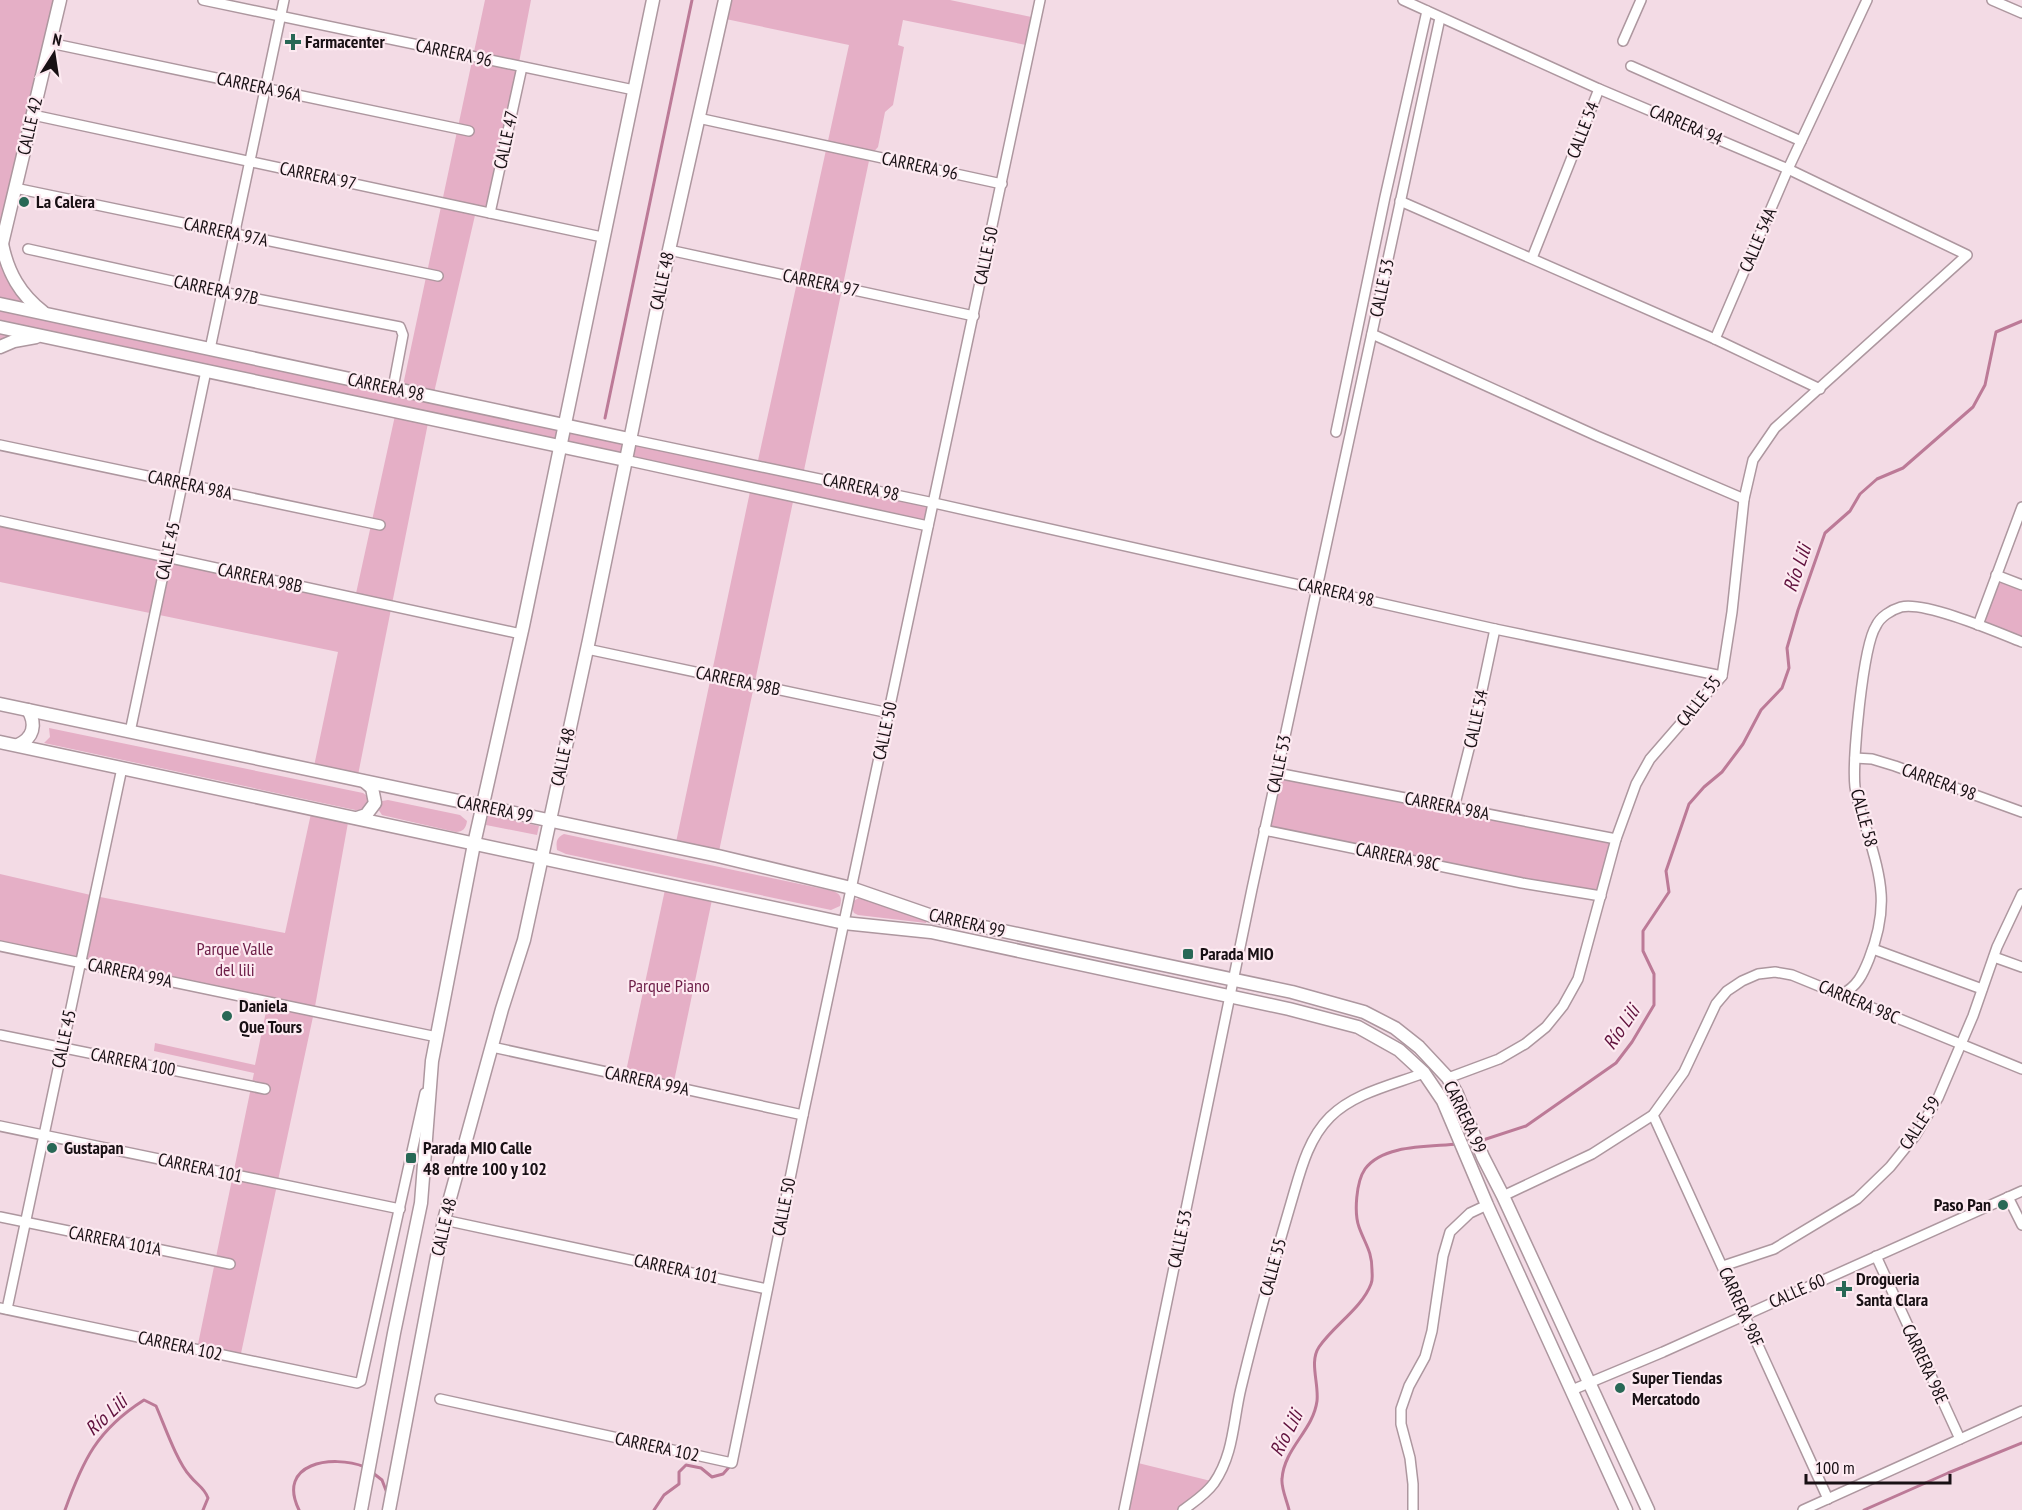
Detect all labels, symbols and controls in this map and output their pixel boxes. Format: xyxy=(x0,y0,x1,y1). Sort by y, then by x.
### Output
north arrow xyxy=(24,24,84,84)
text: N xyxy=(51,29,63,50)
place label: Farmacenter xyxy=(305,30,385,53)
street label: CARRERA 96 xyxy=(414,33,494,72)
marker: Farmacenter xyxy=(286,35,300,49)
street label: CARRERA 96A xyxy=(215,66,304,107)
street label: CALLE 42 xyxy=(12,95,47,157)
street label: CALLE 54 xyxy=(1561,98,1604,161)
street label: CARRERA 94 xyxy=(1646,99,1726,150)
street label: CALLE 47 xyxy=(488,109,523,171)
street label: CARRERA 96 xyxy=(880,146,960,185)
street label: CARRERA 97 xyxy=(278,156,358,195)
place label: La Calera xyxy=(36,190,95,213)
marker: La Calera xyxy=(17,195,31,209)
street label: CALLE 54A xyxy=(1734,204,1782,275)
street label: CARRERA 97A xyxy=(182,211,271,252)
street label: CALLE 50 xyxy=(968,225,1003,287)
street label: CALLE 48 xyxy=(644,250,679,312)
street label: CALLE 53 xyxy=(1364,257,1399,319)
street label: CARRERA 97 xyxy=(781,263,861,302)
street label: CARRERA 97B xyxy=(172,269,261,310)
street label: CARRERA 98 xyxy=(346,367,426,406)
street label: CARRERA 98A xyxy=(146,464,235,505)
street label: CARRERA 98 xyxy=(821,467,901,506)
street label: CALLE 45 xyxy=(150,520,185,582)
water label: Río Lili xyxy=(1777,538,1818,595)
street label: CARRERA 98B xyxy=(216,557,305,598)
street label: CARRERA 98 xyxy=(1296,572,1376,611)
street label: CARRERA 98B xyxy=(694,660,783,701)
street label: CALLE 55 xyxy=(1671,671,1726,731)
street label: CALLE 54 xyxy=(1458,688,1493,750)
street label: CALLE 50 xyxy=(867,700,902,762)
street label: CALLE 48 xyxy=(545,726,580,788)
street label: CALLE 53 xyxy=(1261,733,1296,795)
street label: CARRERA 98 xyxy=(1899,757,1980,806)
street label: CARRERA 98A xyxy=(1403,786,1492,825)
street label: CALLE 58 xyxy=(1846,786,1883,849)
street label: CARRERA 99 xyxy=(455,789,535,828)
street label: CARRERA 98C xyxy=(1354,837,1442,876)
street label: CARRERA 99 xyxy=(927,903,1007,942)
park label: Parque Valle del lili xyxy=(197,937,273,981)
place label: Parada MIO xyxy=(1200,942,1274,965)
marker: Parada MIO xyxy=(1181,947,1195,961)
street label: CARRERA 99A xyxy=(86,952,175,993)
park label: Parque Piano xyxy=(628,974,710,997)
street label: CARRERA 98C xyxy=(1815,974,1903,1029)
place label: Daniela Que Tours xyxy=(239,994,302,1038)
water label: Río Lili xyxy=(1597,997,1647,1054)
street label: CALLE 45 xyxy=(46,1008,81,1070)
marker: Daniela Que Tours xyxy=(220,1009,234,1023)
street label: CARRERA 100 xyxy=(89,1042,177,1081)
street label: CARRERA 99A xyxy=(603,1060,692,1101)
street label: CARRERA 99 xyxy=(1439,1077,1492,1157)
street label: CALLE 59 xyxy=(1894,1092,1945,1154)
place label: Gustapan xyxy=(64,1136,124,1159)
place label: Parada MIO Calle 48 entre 100 y 102 xyxy=(423,1136,547,1180)
marker: Gustapan xyxy=(45,1141,59,1155)
street label: CARRERA 101 xyxy=(156,1147,244,1188)
marker: Parada MIO Calle 48 entre 100 y 102 xyxy=(404,1151,418,1165)
street label: CALLE 50 xyxy=(767,1176,800,1238)
place label: Paso Pan xyxy=(1934,1193,1991,1216)
street label: CALLE 48 xyxy=(426,1196,461,1258)
marker: Paso Pan xyxy=(1996,1198,2010,1212)
street label: CALLE 53 xyxy=(1162,1208,1197,1270)
street label: CARRERA 101A xyxy=(67,1220,164,1261)
street label: CALLE 55 xyxy=(1254,1235,1291,1298)
street label: CARRERA 101 xyxy=(632,1248,720,1289)
street label: CARRERA 98F xyxy=(1714,1263,1769,1350)
place label: Drogueria Santa Clara xyxy=(1856,1267,1928,1311)
street label: CALLE 60 xyxy=(1765,1268,1828,1313)
marker: Drogueria Santa Clara xyxy=(1837,1282,1851,1296)
street label: CARRERA 98E xyxy=(1897,1320,1954,1407)
street label: CARRERA 102 xyxy=(136,1325,224,1366)
place label: Super Tiendas Mercatodo xyxy=(1632,1366,1722,1410)
marker: Super Tiendas Mercatodo xyxy=(1613,1381,1627,1395)
water label: Río Lili xyxy=(79,1387,135,1441)
water label: Río Lili xyxy=(1263,1403,1310,1460)
street label: CARRERA 102 xyxy=(613,1426,701,1467)
scale bar xyxy=(1806,1447,1950,1485)
text: 100 m xyxy=(1815,1456,1855,1479)

